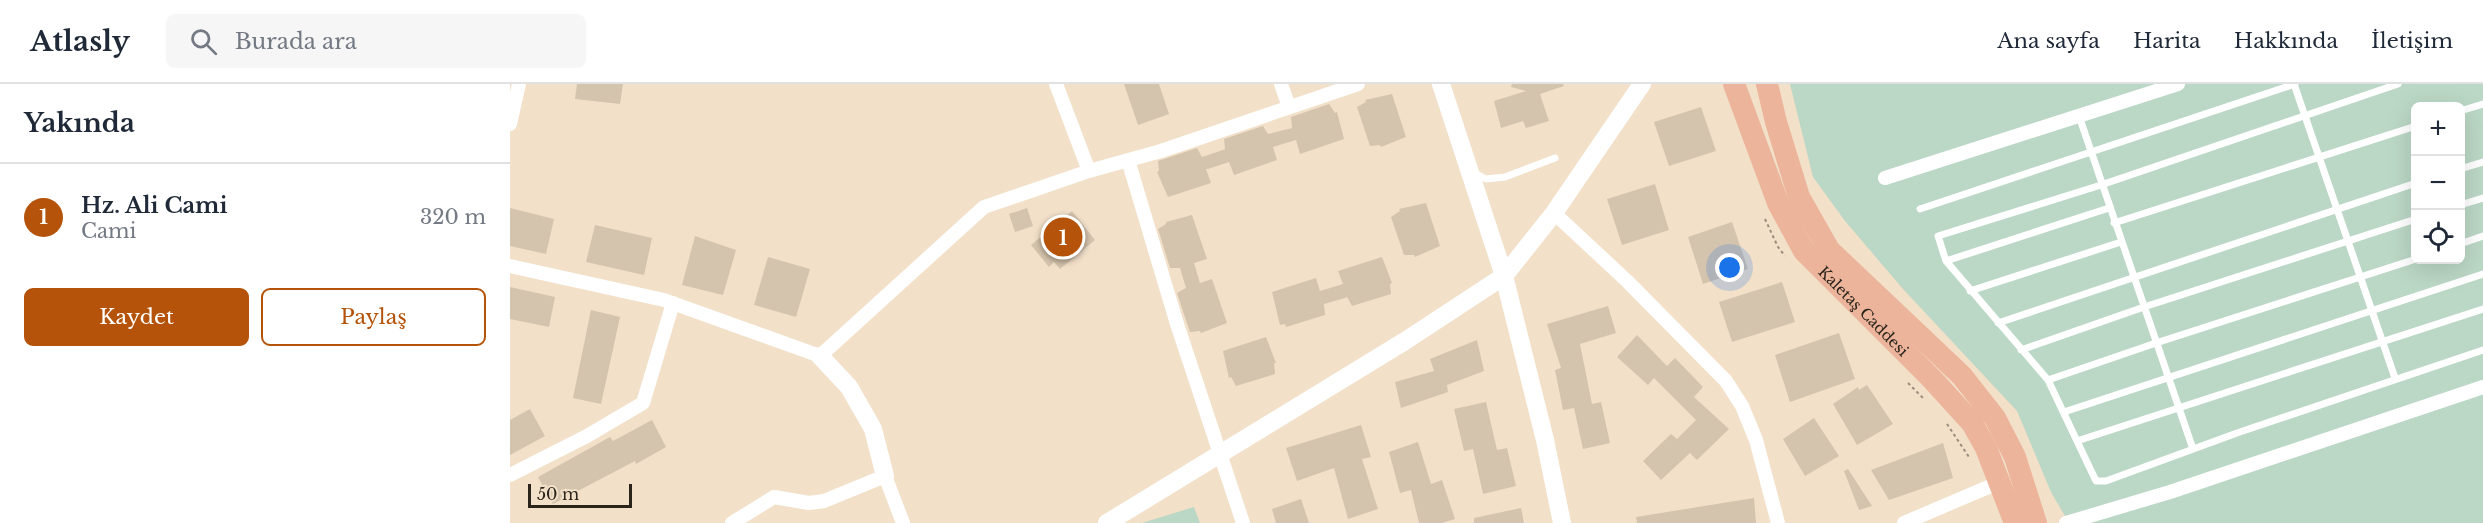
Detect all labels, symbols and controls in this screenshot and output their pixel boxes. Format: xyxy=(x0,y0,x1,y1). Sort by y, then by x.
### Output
search box xyxy=(166,14,586,68)
text: Atlasly xyxy=(30,24,130,59)
icon: search xyxy=(187,25,220,58)
text: Burada ara xyxy=(235,28,357,55)
text: Ana sayfa xyxy=(1997,28,2100,54)
text: Harita xyxy=(2133,28,2201,54)
text: Hakkında xyxy=(2234,28,2338,54)
text: İletişim xyxy=(2371,28,2453,54)
map controls xyxy=(2411,102,2465,264)
button: + xyxy=(2411,102,2465,156)
text: Yakında xyxy=(24,107,135,139)
button: − xyxy=(2411,156,2465,210)
text: Hz. Ali Cami xyxy=(81,192,227,219)
text: 1 xyxy=(39,205,48,229)
text: 320 m xyxy=(420,205,486,229)
button: locate xyxy=(2411,210,2465,264)
pin: 1 xyxy=(1044,214,1082,260)
text: Cami xyxy=(81,219,136,243)
your location xyxy=(1715,253,1744,282)
street label: Kaletaş Caddesi xyxy=(1815,262,1913,360)
button: Kaydet xyxy=(24,288,249,346)
button: Paylaş xyxy=(261,288,486,346)
scale bar xyxy=(528,481,632,508)
text: 50 m xyxy=(537,484,579,504)

